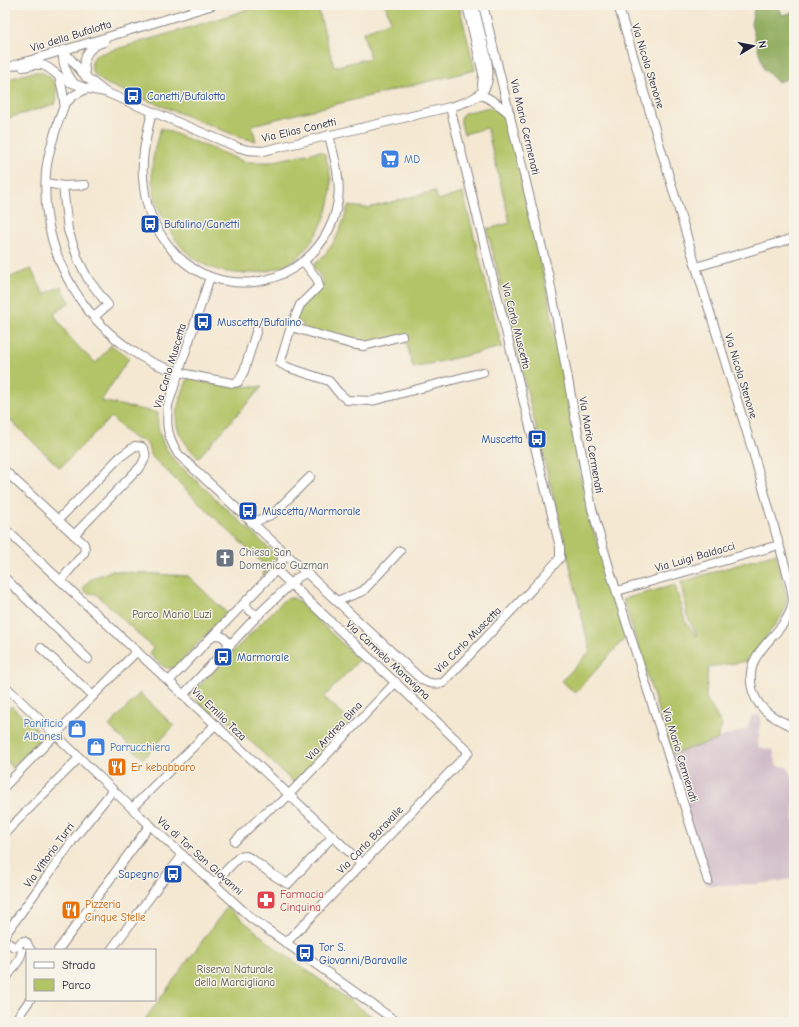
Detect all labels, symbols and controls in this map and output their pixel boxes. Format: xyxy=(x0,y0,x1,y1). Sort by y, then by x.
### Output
street label: Via della Bufalotta xyxy=(29,17,113,55)
street label: Via Nicola Stenone xyxy=(629,22,667,111)
north arrow xyxy=(733,26,773,66)
text: N xyxy=(755,40,769,49)
street label: Via Mario Cermenati xyxy=(508,78,542,176)
bus stop icon: Canetti/Bufalotta xyxy=(122,85,144,107)
place label: Canetti/Bufalotta xyxy=(147,90,225,103)
street label: Via Elias Canetti xyxy=(260,115,338,145)
supermarket icon: MD xyxy=(379,148,401,170)
place label: MD xyxy=(404,153,420,166)
bus stop icon: Bufalino/Canetti xyxy=(139,213,161,235)
place label: Bufalino/Canetti xyxy=(164,218,239,231)
street label: Via Carlo Muscetta xyxy=(499,282,533,370)
bus stop icon: Muscetta/Bufalino xyxy=(192,311,214,333)
place label: Muscetta/Bufalino xyxy=(217,316,302,329)
street label: Via Carlo Muscetta xyxy=(151,322,189,410)
street label: Via Nicola Stenone xyxy=(722,332,760,421)
street label: Via Mario Cermenati xyxy=(576,396,606,494)
bus stop icon: Muscetta xyxy=(526,428,548,450)
place label: Muscetta xyxy=(481,433,523,446)
bus stop icon: Muscetta/Marmorale xyxy=(237,500,259,522)
place label: Muscetta/Marmorale xyxy=(262,505,361,518)
street label: Via Luigi Baldacci xyxy=(653,539,737,575)
place label: Chiesa San Domenico Guzman xyxy=(239,546,329,572)
church icon: Chiesa San Domenico Guzman xyxy=(214,547,236,569)
street label: Via Carlo Muscetta xyxy=(432,604,504,676)
park label: Parco Mario Luzi xyxy=(132,608,212,621)
street label: Via Carmelo Maravigna xyxy=(343,618,433,702)
bus stop icon: Marmorale xyxy=(212,646,234,668)
place label: Marmorale xyxy=(237,651,289,664)
street label: Via Emilio Teza xyxy=(189,685,249,743)
street label: Via Andrea Bina xyxy=(303,699,365,763)
street label: Via Mario Cermenati xyxy=(660,706,700,804)
place label: Panificio Albanesi xyxy=(24,717,63,743)
shop icon: Panificio Albanesi xyxy=(66,718,88,740)
shop icon: Parrucchiera xyxy=(85,736,107,758)
place label: Parrucchiera xyxy=(110,741,170,754)
restaurant icon: Er kebabbaro xyxy=(106,756,128,778)
place label: Er kebabbaro xyxy=(131,761,195,774)
street label: Via Carlo Baravalle xyxy=(334,803,406,877)
street label: Via di Tor San Giovanni xyxy=(155,814,245,898)
street label: Via Vittorio Turri xyxy=(21,820,77,890)
bus stop icon: Sapegno xyxy=(162,863,184,885)
place label: Sapegno xyxy=(118,868,159,881)
place label: Farmacia Cinquina xyxy=(280,888,324,914)
pharmacy icon: Farmacia Cinquina xyxy=(255,889,277,911)
place label: Pizzeria Cinque Stelle xyxy=(85,898,146,924)
restaurant icon: Pizzeria Cinque Stelle xyxy=(60,899,82,921)
place label: Tor S. Giovanni/Baravalle xyxy=(319,941,408,967)
bus stop icon: Tor S. Giovanni/Baravalle xyxy=(294,942,316,964)
legend xyxy=(26,949,156,1001)
text: Strada xyxy=(62,958,95,972)
park label: Riserva Naturale della Marcigliana xyxy=(195,963,275,989)
text: Parco xyxy=(62,978,91,992)

